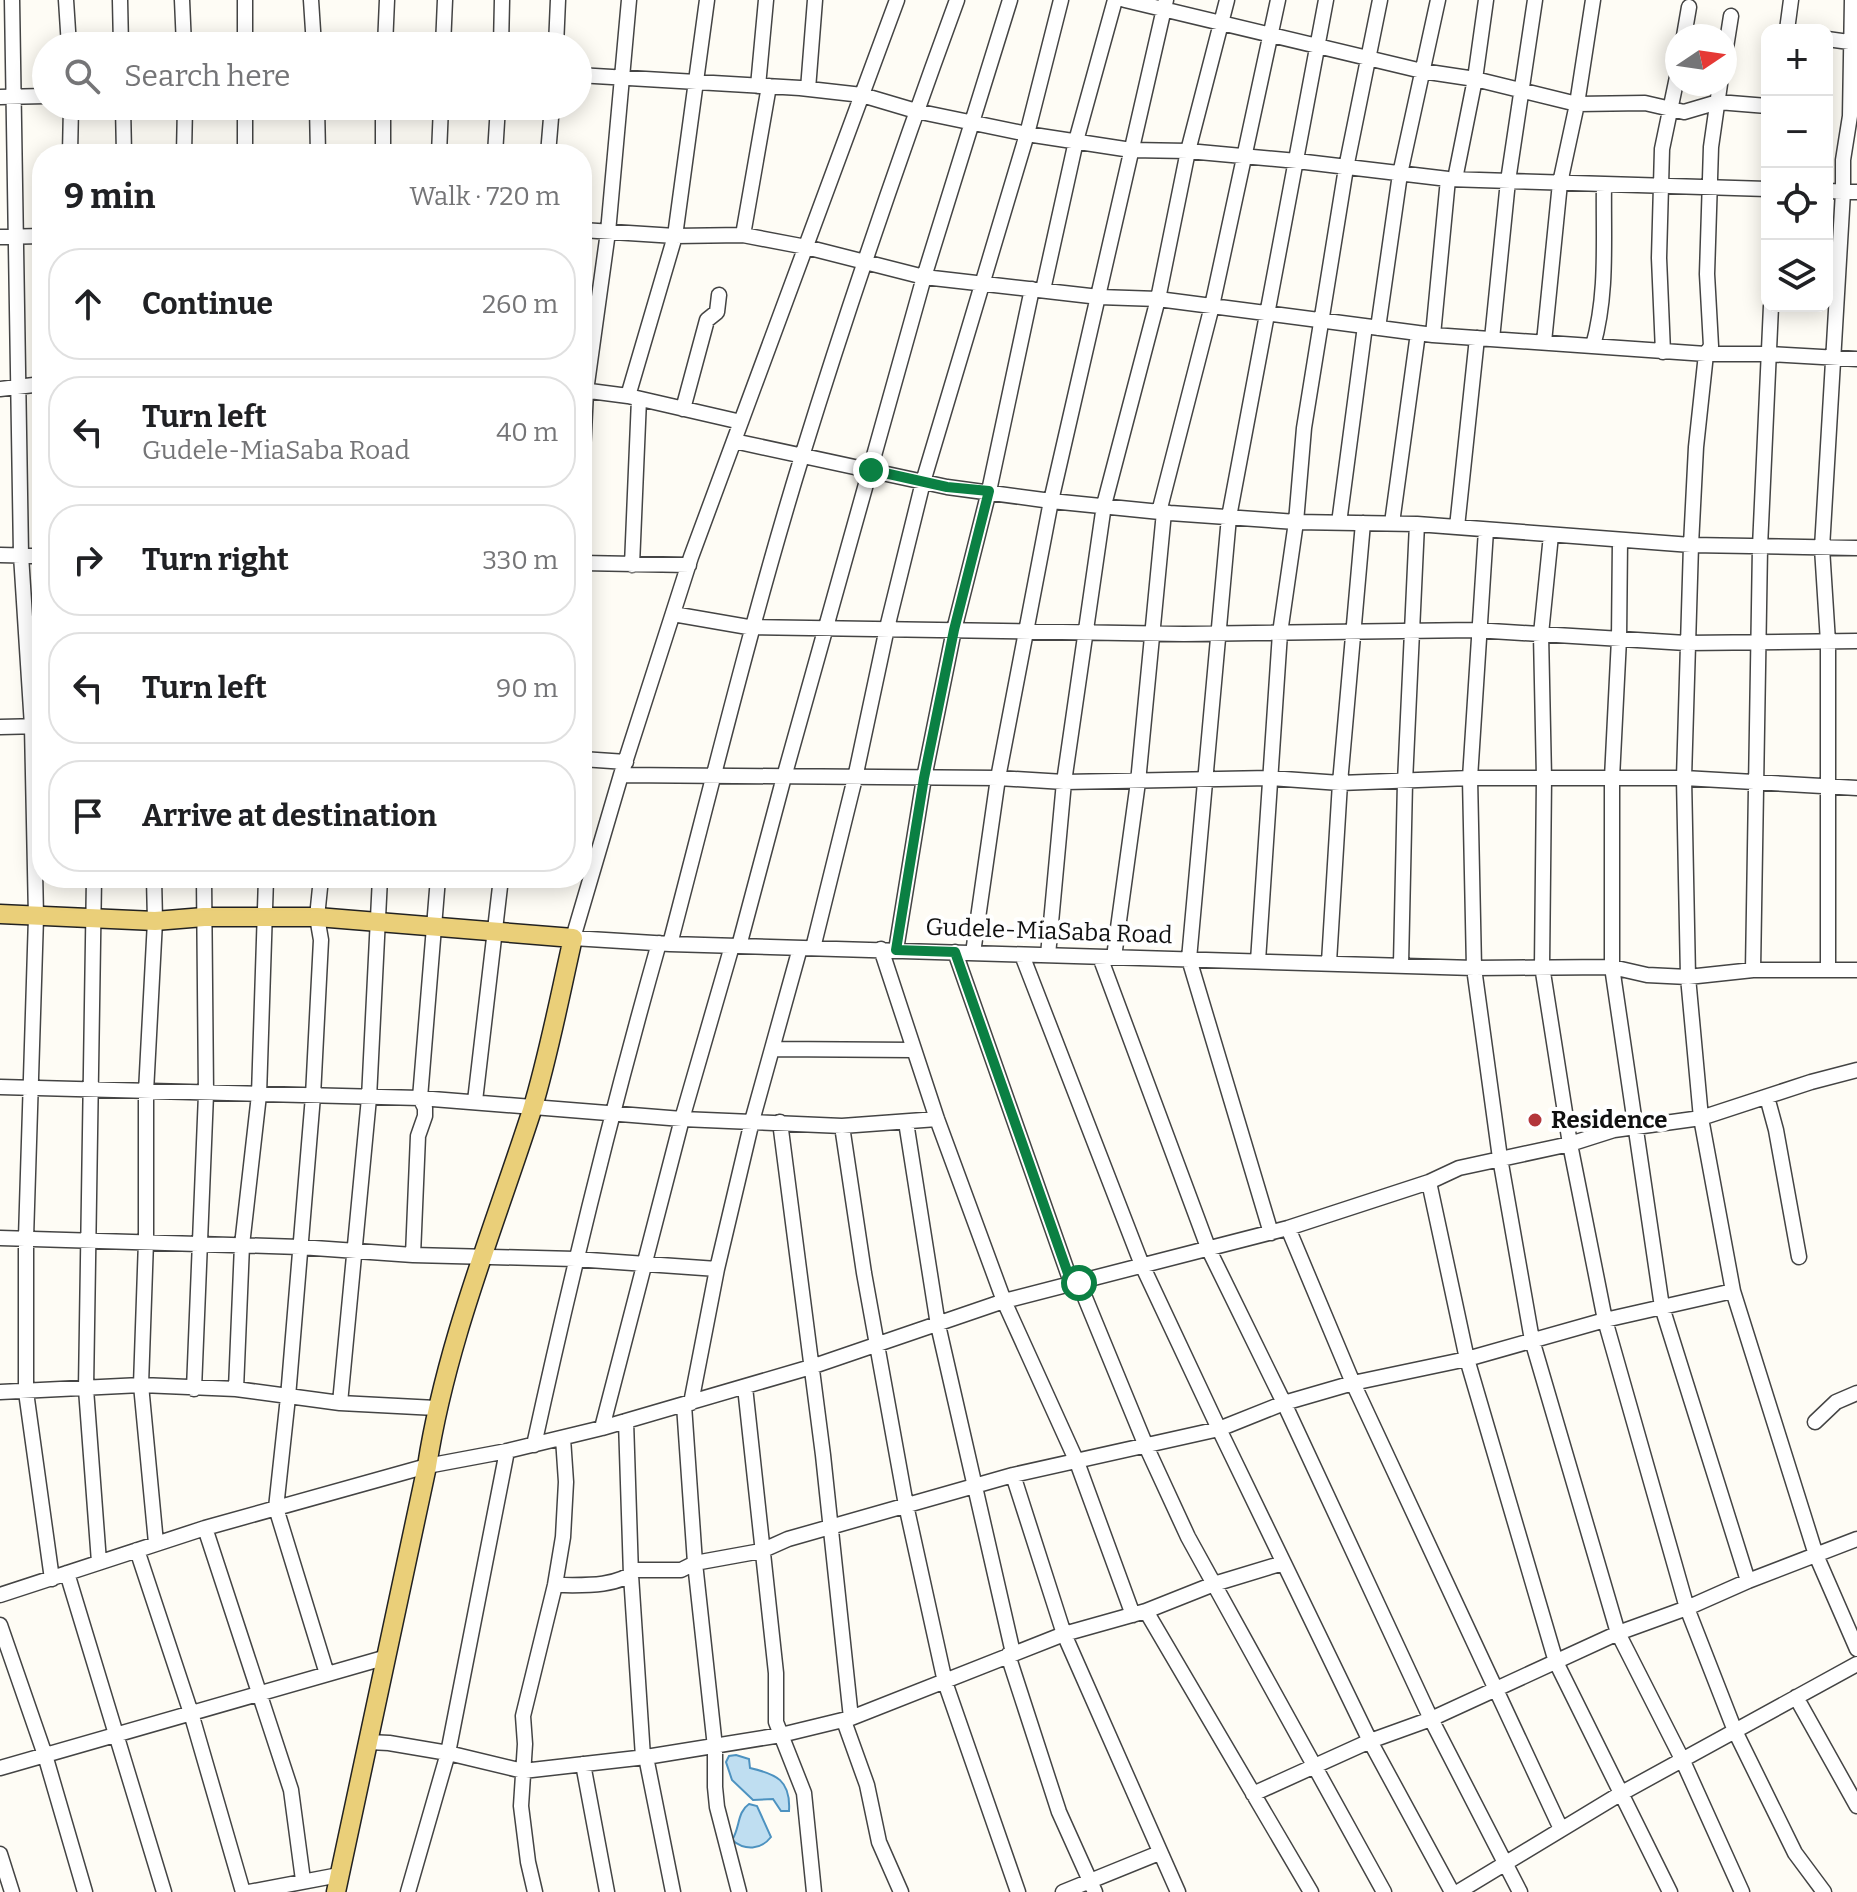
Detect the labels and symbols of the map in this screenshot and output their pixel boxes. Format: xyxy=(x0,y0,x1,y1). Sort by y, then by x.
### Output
north arrow xyxy=(1665,24,1737,96)
route end xyxy=(853,452,889,488)
street label: Gudele-MiaSaba Road xyxy=(925,913,1173,949)
place label: Residence xyxy=(1551,1106,1668,1134)
marker: Residence xyxy=(1526,1111,1544,1129)
route start xyxy=(1061,1265,1097,1301)

